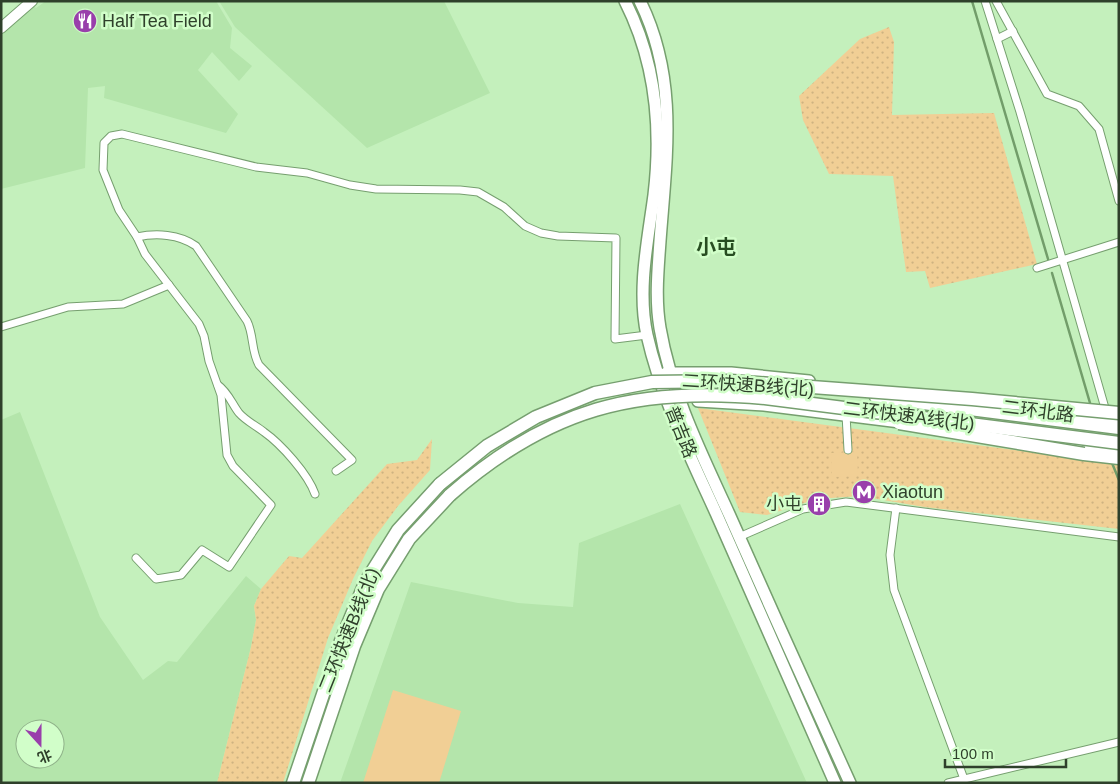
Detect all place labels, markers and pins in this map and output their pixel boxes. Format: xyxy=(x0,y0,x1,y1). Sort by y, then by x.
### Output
restaurant icon: Half Tea Field xyxy=(72,8,98,34)
place label: Half Tea Field xyxy=(102,11,212,31)
metro station icon: Xiaotun xyxy=(851,479,877,505)
place label: Xiaotun xyxy=(882,482,943,502)
building icon: 小屯 xyxy=(806,491,832,517)
place label: 小屯 xyxy=(766,494,802,514)

